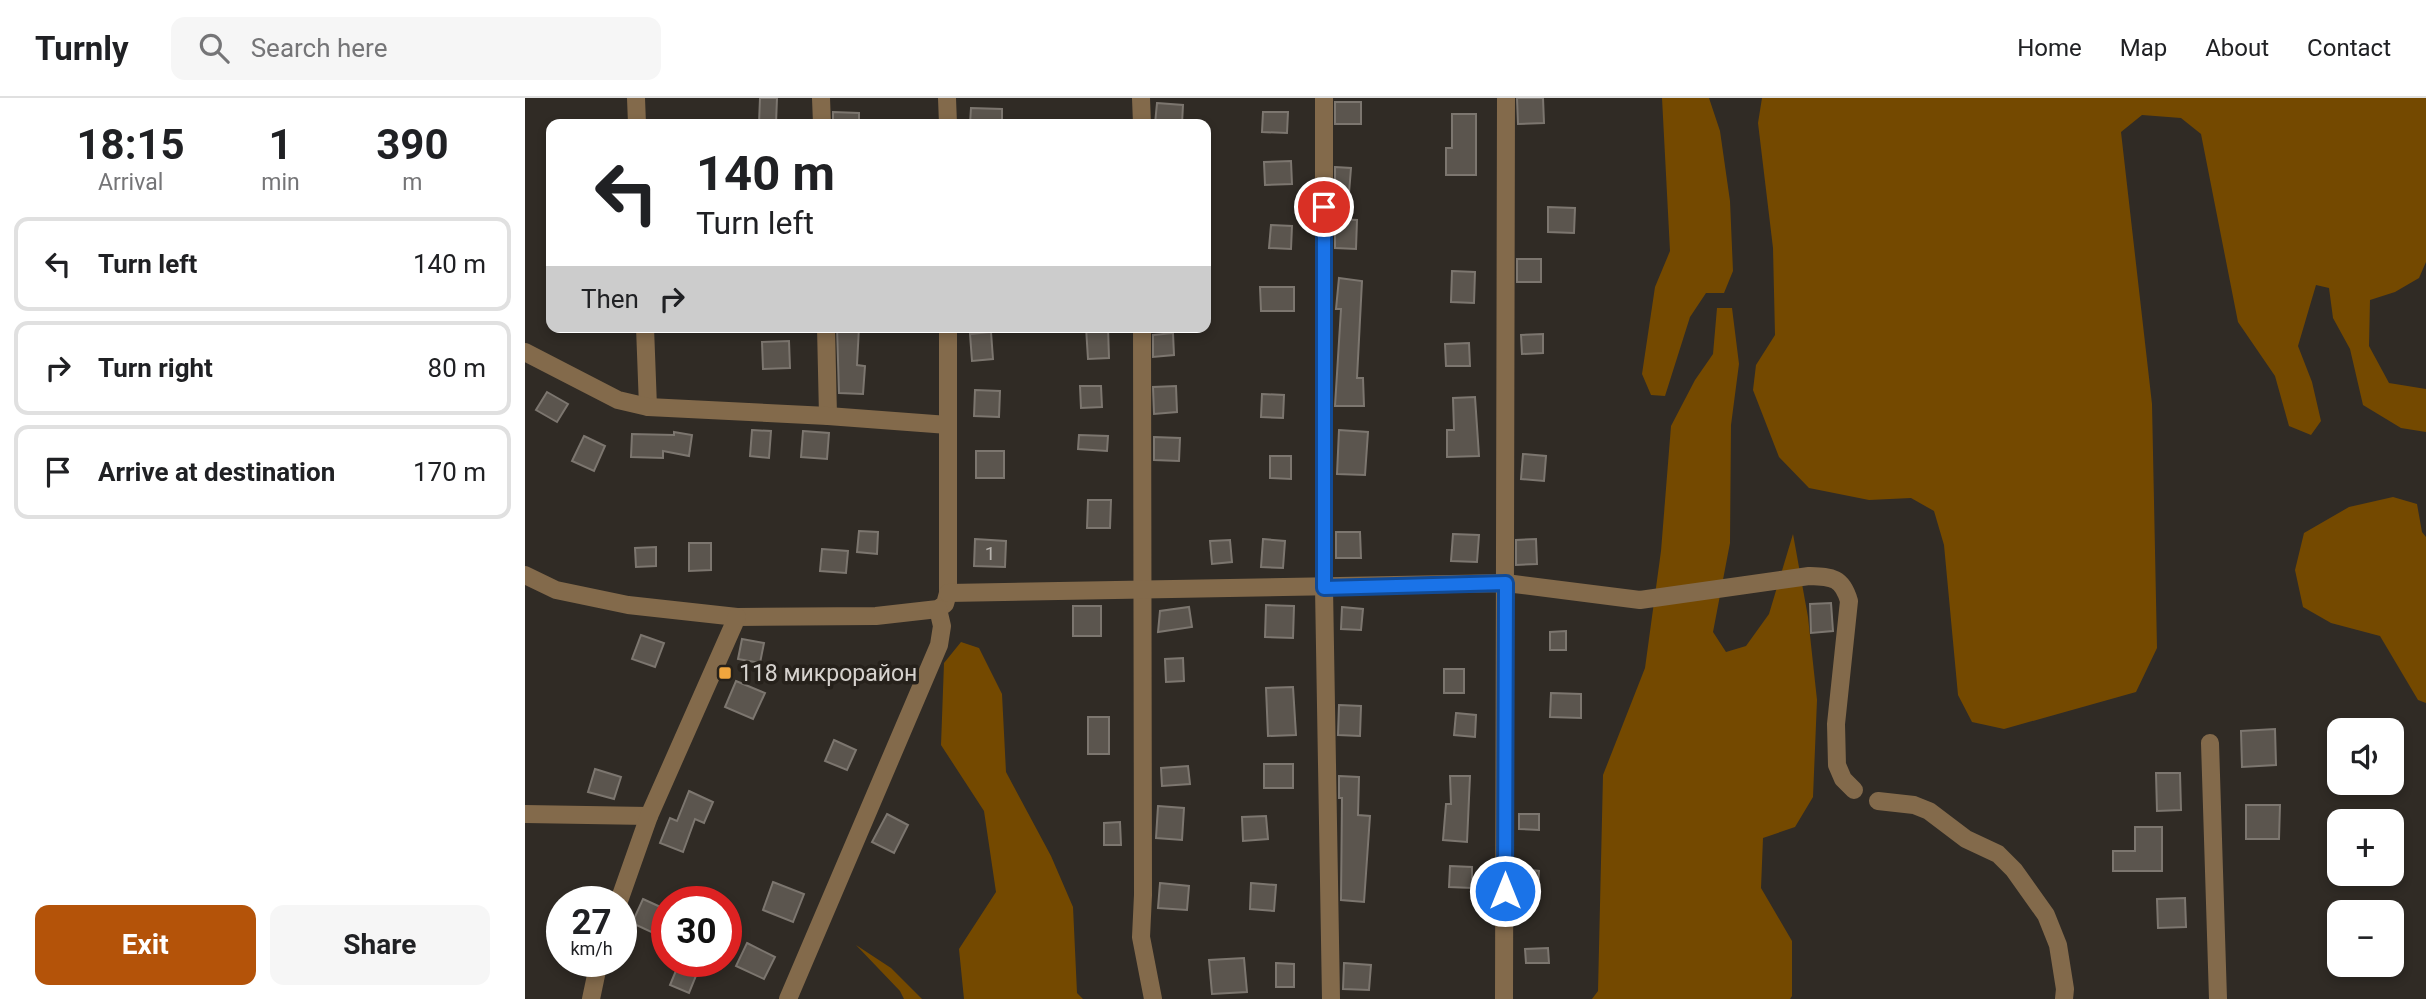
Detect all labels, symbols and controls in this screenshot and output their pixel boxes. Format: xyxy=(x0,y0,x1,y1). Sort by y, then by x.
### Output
search box xyxy=(171,17,661,80)
text: Turnly xyxy=(35,29,129,68)
icon: search xyxy=(195,29,233,67)
text: Search here xyxy=(251,33,387,63)
text: Home xyxy=(2017,34,2082,62)
text: Map xyxy=(2120,34,2167,62)
text: About xyxy=(2205,34,2269,62)
text: Contact xyxy=(2307,34,2391,62)
text: 18:15 xyxy=(77,120,185,169)
text: 1 xyxy=(268,120,293,169)
text: 390 xyxy=(376,120,449,169)
text: 140 m xyxy=(696,145,835,202)
icon: left xyxy=(581,147,672,238)
text: Arrival xyxy=(98,169,163,196)
text: min xyxy=(261,169,300,196)
text: m xyxy=(402,169,422,196)
pin xyxy=(1294,177,1354,237)
icon: arrive xyxy=(1305,188,1343,226)
text: Turn left xyxy=(696,204,814,242)
icon: left xyxy=(39,245,77,283)
text: Turn left xyxy=(98,249,197,279)
text: 140 m xyxy=(413,249,486,279)
icon: right xyxy=(653,280,691,318)
text: Then xyxy=(581,284,639,314)
icon: right xyxy=(39,349,77,387)
text: Turn right xyxy=(98,353,213,383)
text: 80 m xyxy=(428,353,486,383)
icon: arrive xyxy=(39,453,77,491)
text: Arrive at destination xyxy=(98,457,335,487)
text: 170 m xyxy=(413,457,486,487)
house number: 1 xyxy=(985,542,995,565)
place label: 118 микрорайон xyxy=(739,660,917,687)
marker: 118 микрорайон xyxy=(717,665,733,681)
map controls xyxy=(2327,718,2404,977)
button: sound xyxy=(2327,718,2404,795)
button: + xyxy=(2327,809,2404,886)
position arrow xyxy=(1468,854,1542,928)
speed limit sign: 30 xyxy=(651,886,742,977)
button: − xyxy=(2327,900,2404,977)
text: 27 xyxy=(571,902,612,943)
button: Exit xyxy=(35,905,256,985)
button: Share xyxy=(270,905,490,985)
text: km/h xyxy=(570,938,613,959)

